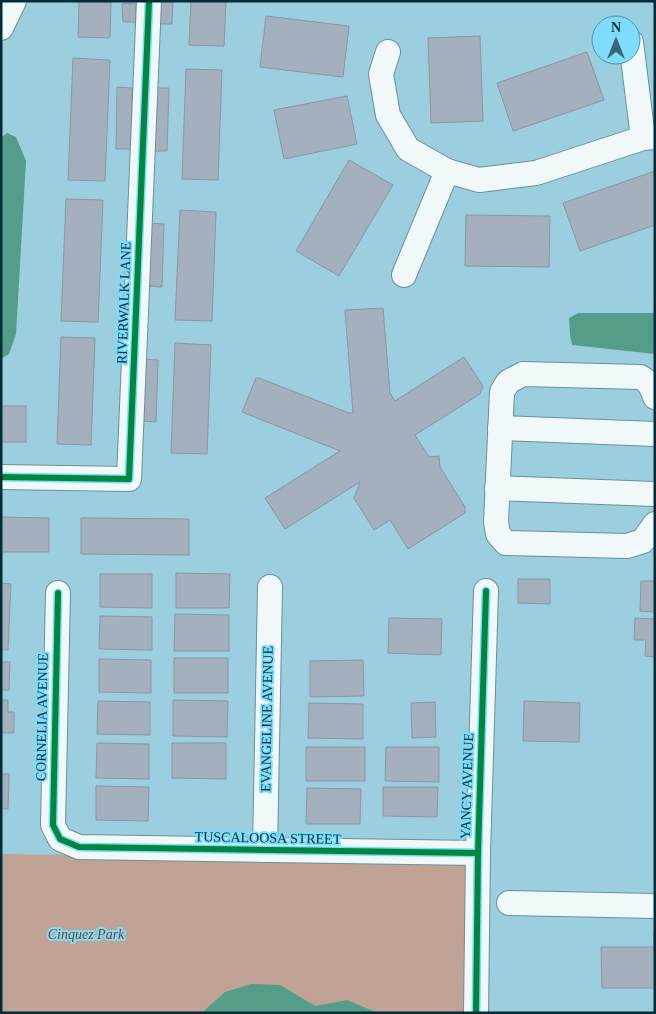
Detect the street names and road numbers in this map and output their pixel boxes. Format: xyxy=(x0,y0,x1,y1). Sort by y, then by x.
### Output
street label: RIVERWALK LANE xyxy=(114,242,134,364)
street label: EVANGELINE AVENUE xyxy=(258,646,276,792)
street label: CORNELIA AVENUE xyxy=(33,653,51,781)
street label: YANCY AVENUE xyxy=(458,733,476,839)
street label: TUSCALOOSA STREET xyxy=(195,829,342,847)

